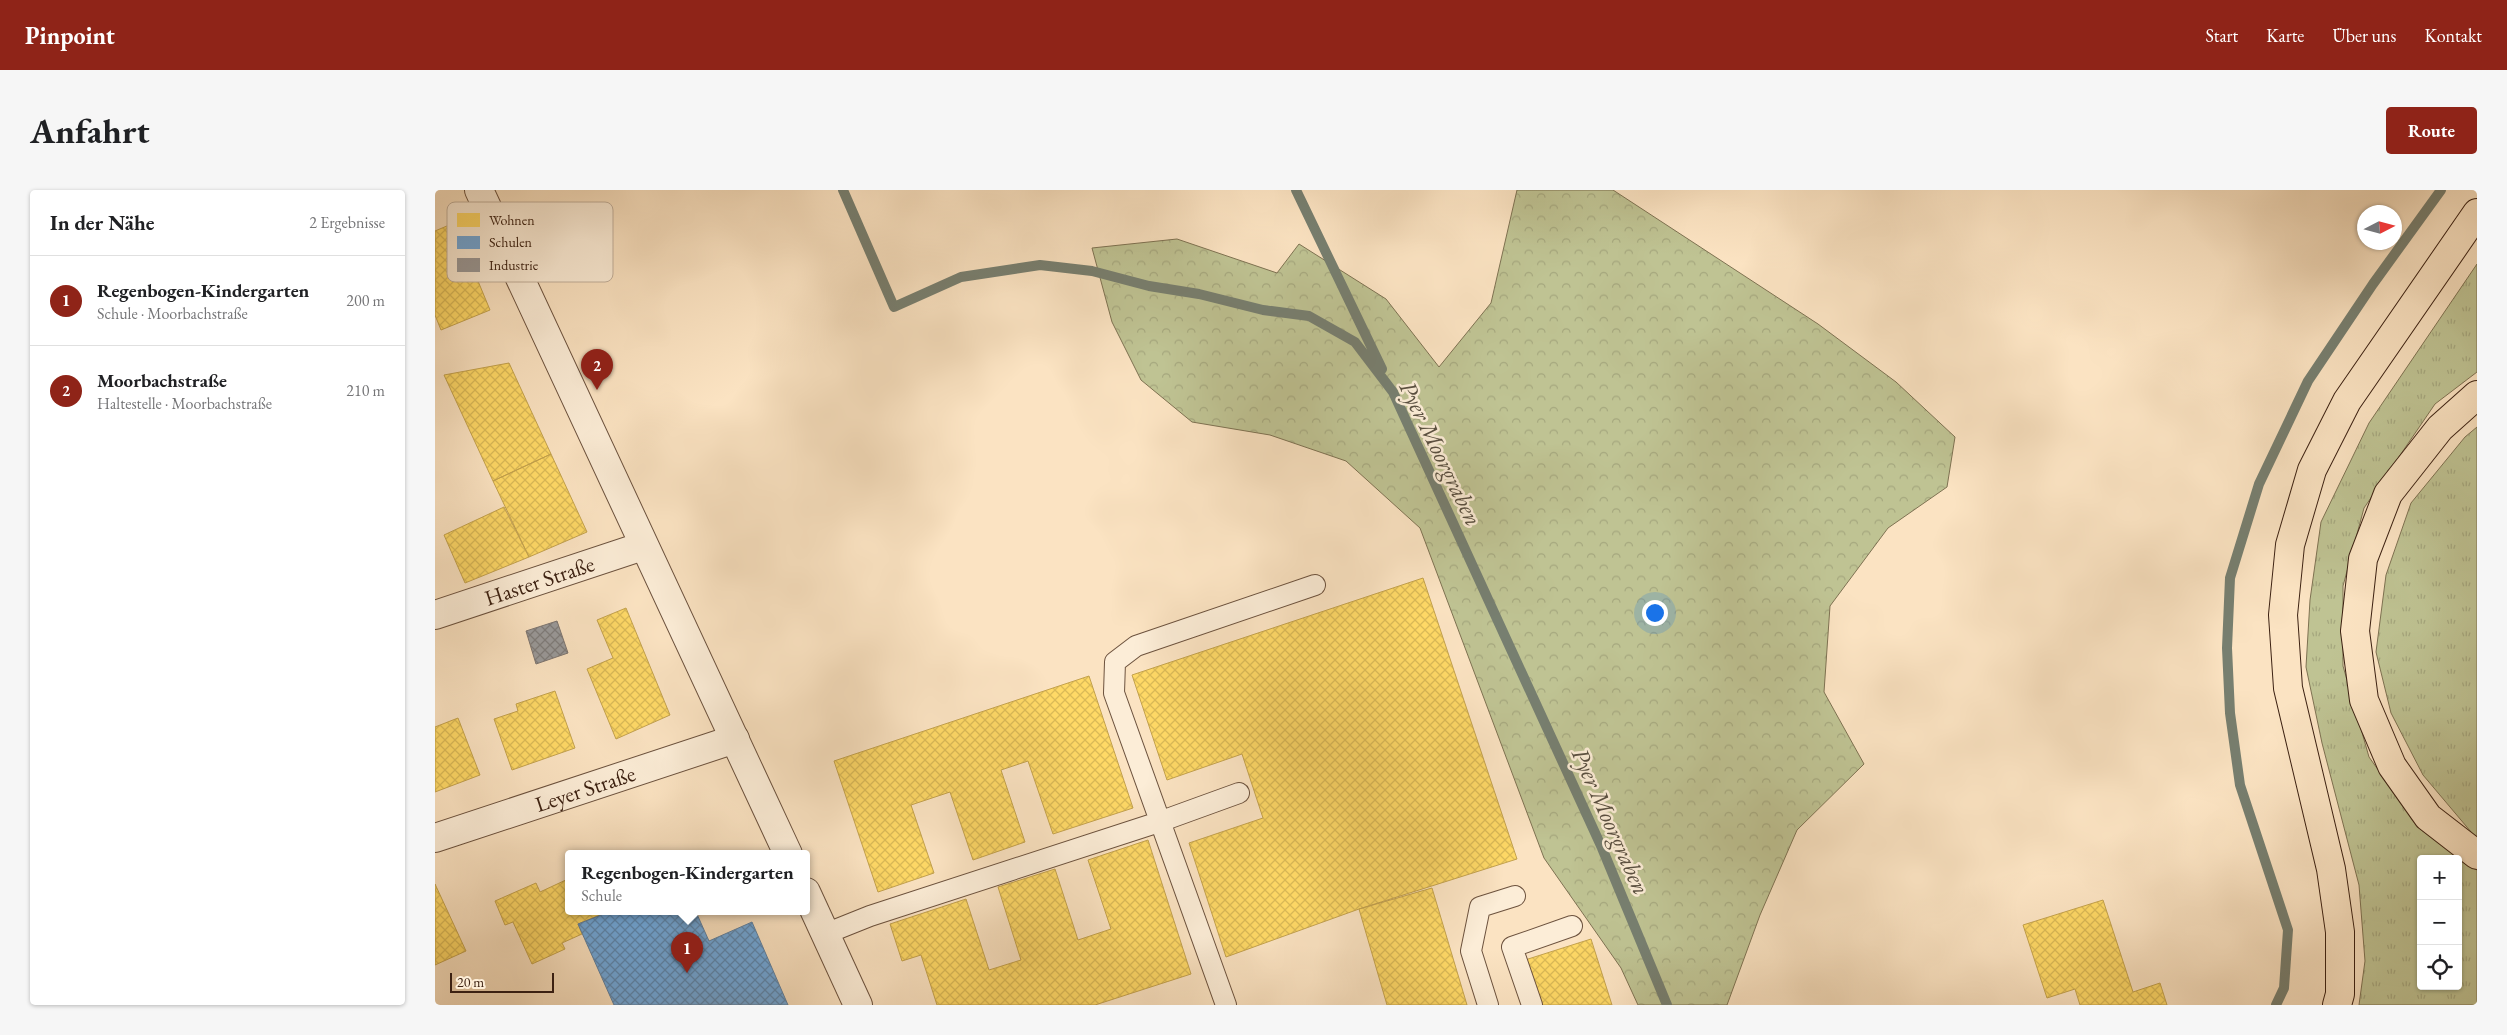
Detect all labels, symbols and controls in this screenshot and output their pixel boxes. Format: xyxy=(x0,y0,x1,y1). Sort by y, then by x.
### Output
text: Pinpoint xyxy=(25,20,115,51)
text: Start xyxy=(2205,24,2238,47)
text: Karte xyxy=(2266,24,2304,47)
text: Über uns xyxy=(2332,24,2396,47)
text: Kontakt xyxy=(2424,24,2482,47)
button: Route xyxy=(2386,107,2477,154)
text: Anfahrt xyxy=(30,108,150,153)
legend xyxy=(447,202,613,282)
north arrow xyxy=(2357,205,2402,250)
text: In der Nähe xyxy=(50,209,155,236)
text: Wohnen xyxy=(489,211,535,229)
text: 2 Ergebnisse xyxy=(309,212,385,233)
text: Schulen xyxy=(489,233,533,251)
text: Industrie xyxy=(489,256,539,274)
text: Regenbogen-Kindergarten xyxy=(97,278,309,303)
text: 1 xyxy=(62,290,70,311)
text: 200 m xyxy=(346,290,385,311)
text: Schule · Moorbachstraße xyxy=(97,303,248,324)
pin: 2 xyxy=(581,349,613,390)
text: Moorbachstraße xyxy=(97,368,227,393)
water label: Pyer Moorgraben xyxy=(1393,375,1489,531)
text: 2 xyxy=(62,380,70,401)
text: 210 m xyxy=(346,380,385,401)
text: Haltestelle · Moorbachstraße xyxy=(97,393,272,414)
street label: Haster Straße xyxy=(481,549,598,612)
your location xyxy=(1642,600,1668,626)
water label: Pyer Moorgraben xyxy=(1565,743,1657,899)
street label: Leyer Straße xyxy=(531,758,639,819)
popup xyxy=(565,850,810,915)
map controls xyxy=(2417,855,2462,990)
button: + xyxy=(2417,855,2462,900)
text: Regenbogen-Kindergarten xyxy=(581,860,794,885)
text: Schule xyxy=(581,885,622,906)
button: − xyxy=(2417,900,2462,945)
pin: 1 xyxy=(671,932,703,973)
button: locate xyxy=(2417,945,2462,990)
scale bar xyxy=(450,970,554,993)
text: 20 m xyxy=(457,973,484,991)

